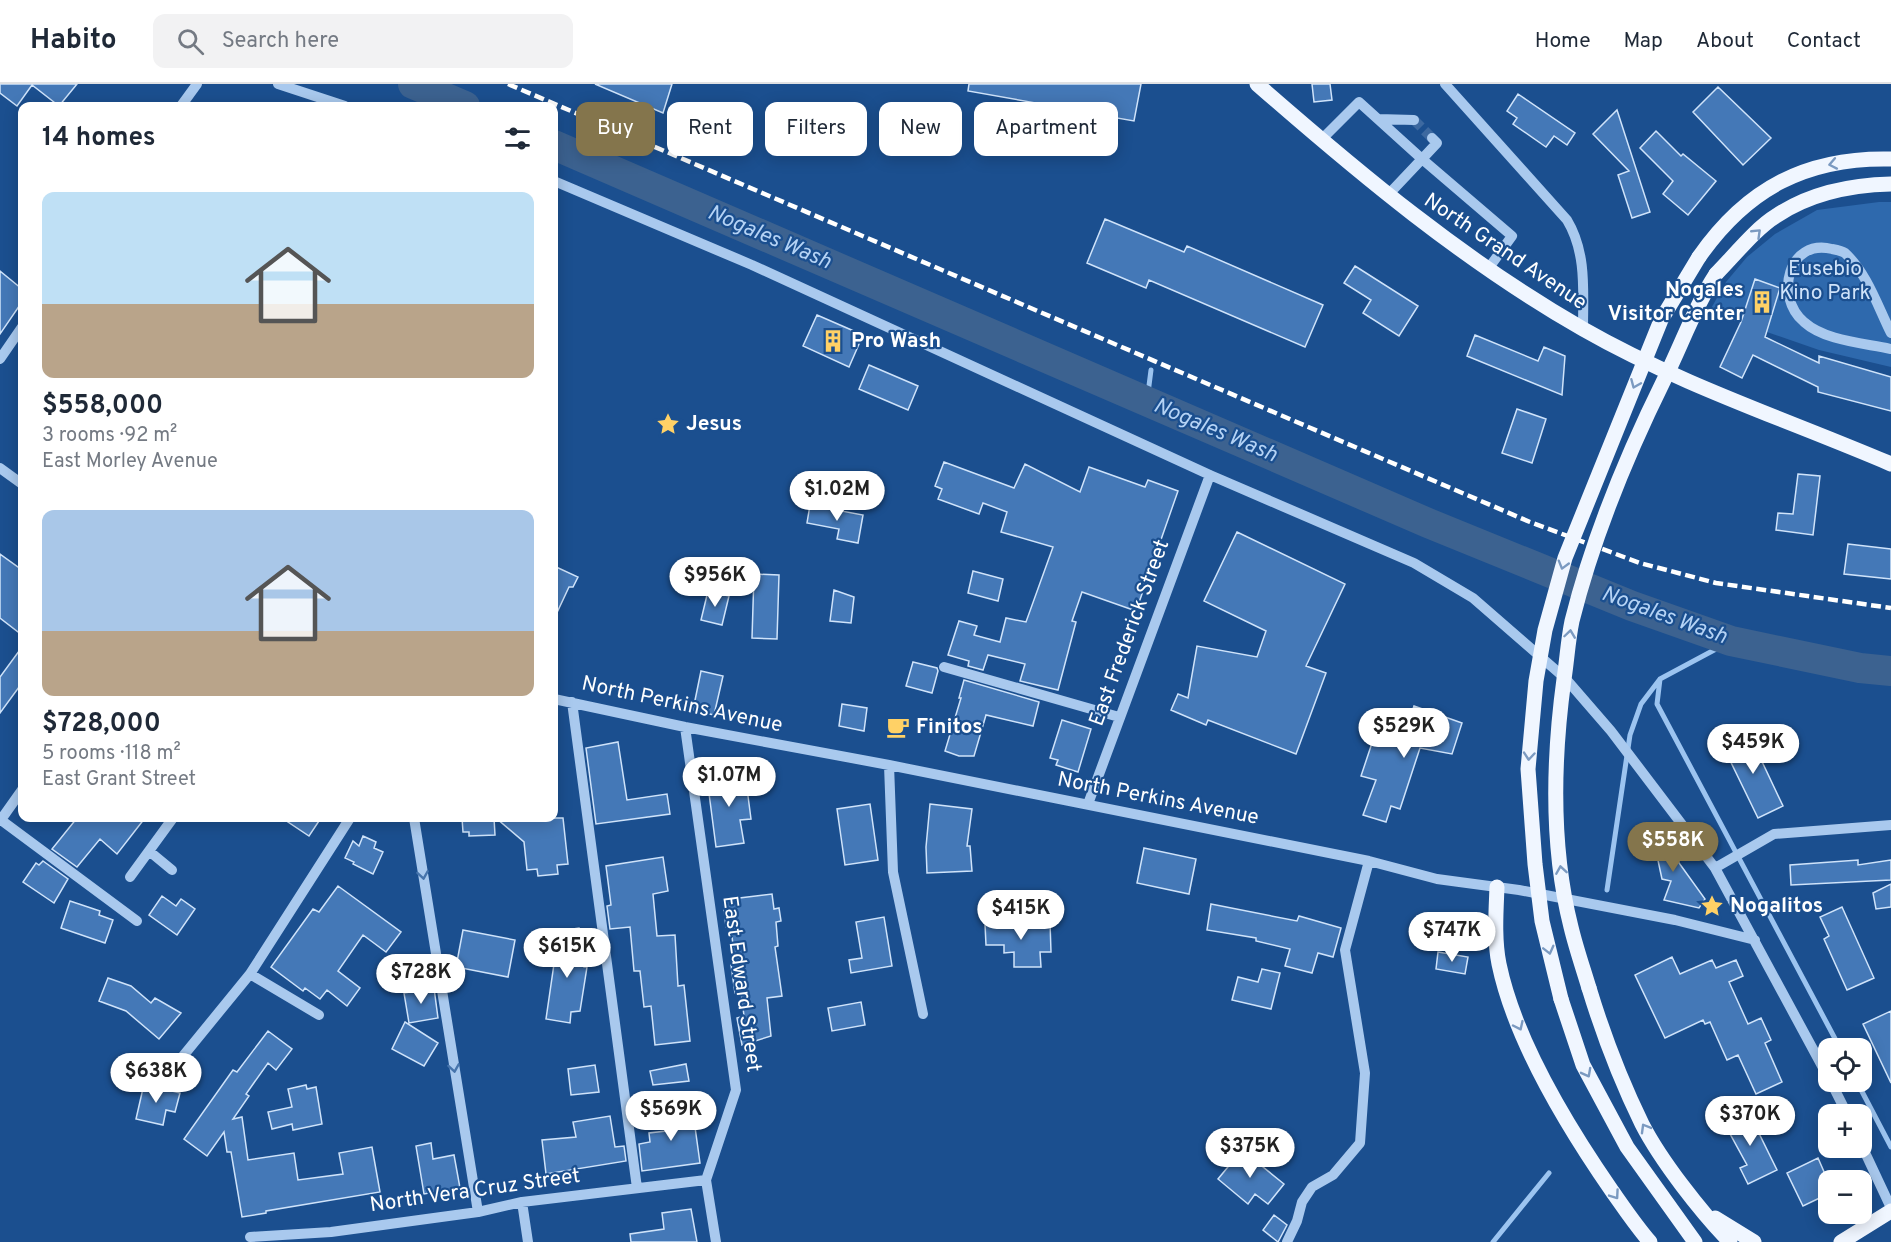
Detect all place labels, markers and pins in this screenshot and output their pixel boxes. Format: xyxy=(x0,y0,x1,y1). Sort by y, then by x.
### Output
place label: Nogales Visitor Center xyxy=(1608,277,1744,328)
building icon: Nogales Visitor Center xyxy=(1749,289,1775,315)
building icon: Pro Wash xyxy=(820,328,846,354)
place label: Pro Wash xyxy=(851,328,941,355)
place icon: Jesus xyxy=(655,411,681,437)
place label: Jesus xyxy=(686,411,742,438)
pin: $1.02M xyxy=(788,471,886,522)
pin: $956K xyxy=(673,557,757,608)
pin: $529K xyxy=(1362,708,1446,759)
cafe icon: Finitos xyxy=(885,714,911,740)
place label: Finitos xyxy=(916,714,983,741)
pin: $459K xyxy=(1711,724,1795,775)
pin: $1.07M xyxy=(680,757,778,808)
pin: $558K xyxy=(1631,822,1715,873)
pin: $415K xyxy=(979,890,1063,941)
place icon: Nogalitos xyxy=(1699,893,1725,919)
place label: Nogalitos xyxy=(1730,893,1823,920)
pin: $747K xyxy=(1410,912,1494,963)
pin: $615K xyxy=(525,928,609,979)
pin: $728K xyxy=(379,954,463,1005)
pin: $638K xyxy=(114,1053,198,1104)
pin: $569K xyxy=(629,1091,713,1142)
pin: $370K xyxy=(1708,1096,1792,1147)
pin: $375K xyxy=(1208,1128,1292,1179)

